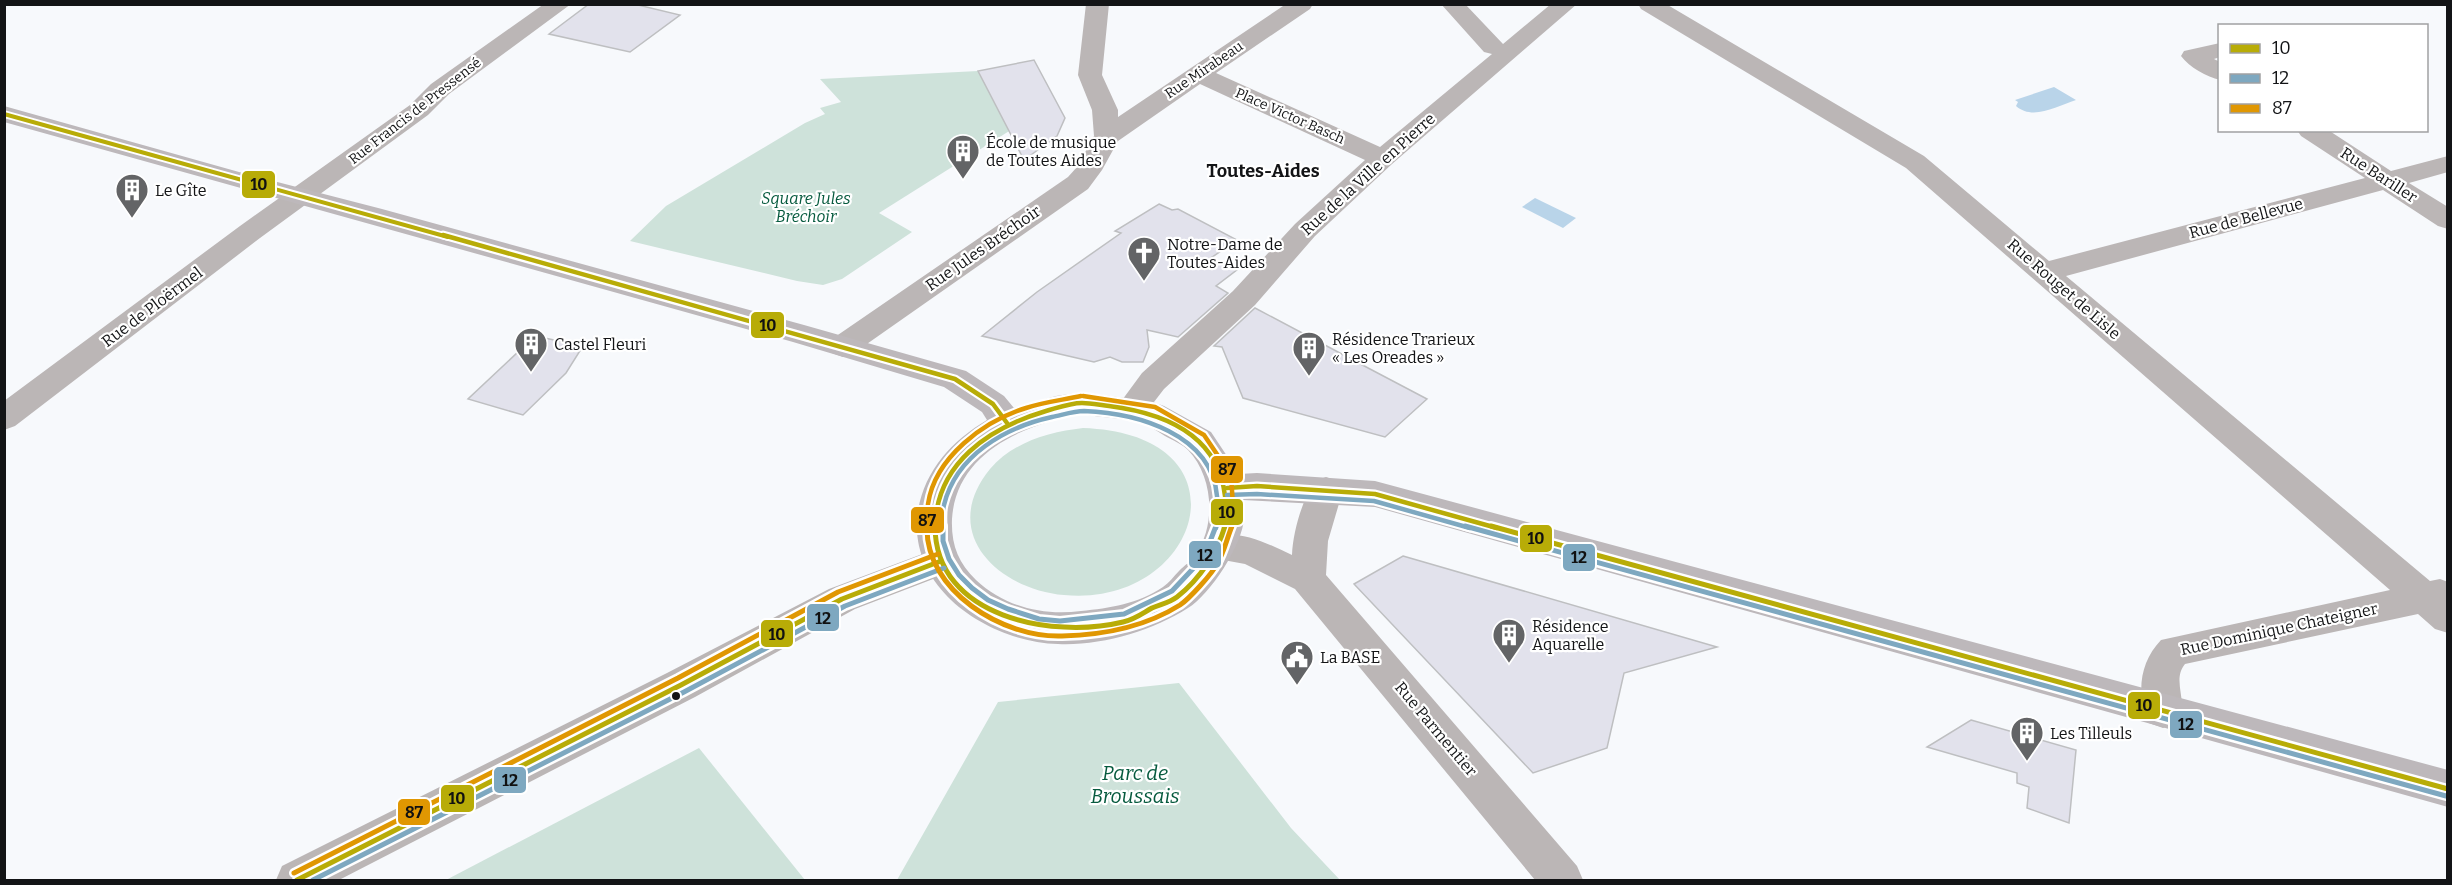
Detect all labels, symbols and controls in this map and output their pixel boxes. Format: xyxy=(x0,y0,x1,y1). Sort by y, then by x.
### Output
legend xyxy=(2218,24,2428,132)
text: 10 xyxy=(2272,37,2291,59)
street label: Rue Mirabeau xyxy=(1162,38,1246,102)
street label: Rue Francis de Pressensé xyxy=(345,54,485,168)
text: 12 xyxy=(2272,67,2289,89)
street label: Place Victor Basch xyxy=(1233,84,1348,148)
text: 87 xyxy=(2272,97,2292,119)
street label: Rue de la Ville en Pierre xyxy=(1297,109,1439,239)
place label: École de musique de Toutes Aides xyxy=(986,132,1116,170)
building icon: École de musique de Toutes Aides xyxy=(945,133,981,180)
street label: Rue Bariller xyxy=(2337,143,2421,207)
district label: Toutes-Aides xyxy=(1206,160,1320,182)
line badge: 10 xyxy=(241,170,276,199)
building icon: Le Gîte xyxy=(114,172,150,219)
text: 10 xyxy=(250,175,268,194)
place label: Le Gîte xyxy=(155,181,207,200)
park label: Square Jules Bréchoir xyxy=(761,189,851,226)
street label: Rue de Bellevue xyxy=(2187,194,2305,242)
street label: Rue Jules Bréchoir xyxy=(922,201,1044,295)
church icon: Notre-Dame de Toutes-Aides xyxy=(1126,235,1162,282)
place label: Notre-Dame de Toutes-Aides xyxy=(1167,235,1283,272)
street label: Rue Rouget de Lisle xyxy=(2004,235,2124,343)
street label: Rue de Ploërmel xyxy=(98,263,206,351)
line badge: 10 xyxy=(750,311,785,339)
text: 10 xyxy=(759,316,777,335)
building icon: Castel Fleuri xyxy=(513,326,549,373)
building icon: Résidence Trarieux « Les Oreades » xyxy=(1291,330,1327,377)
place label: Résidence Trarieux « Les Oreades » xyxy=(1332,330,1475,367)
place label: Castel Fleuri xyxy=(554,335,646,354)
line badge: 87 xyxy=(1210,455,1244,484)
text: 87 xyxy=(1218,460,1237,479)
line badge: 10 xyxy=(1210,498,1244,526)
text: 10 xyxy=(1218,503,1236,522)
line badge: 87 xyxy=(910,506,945,534)
text: 87 xyxy=(918,511,937,530)
line badge: 10 xyxy=(1519,524,1553,553)
text: 10 xyxy=(1527,529,1545,548)
line badge: 12 xyxy=(1188,540,1222,569)
line badge: 12 xyxy=(1562,543,1596,572)
text: 12 xyxy=(1197,546,1213,565)
text: 12 xyxy=(1571,548,1587,567)
street label: Rue Dominique Chateigner xyxy=(2179,599,2379,659)
line badge: 12 xyxy=(806,603,840,632)
text: 12 xyxy=(815,609,831,628)
building icon: Résidence Aquarelle xyxy=(1491,617,1527,664)
place label: Résidence Aquarelle xyxy=(1532,617,1608,654)
line badge: 10 xyxy=(760,619,794,648)
text: 10 xyxy=(768,625,786,644)
public building icon: La BASE xyxy=(1279,639,1315,686)
place label: La BASE xyxy=(1320,648,1380,667)
street label: Rue Parmentier xyxy=(1391,678,1481,780)
unlabelled marker xyxy=(670,690,682,702)
line badge: 10 xyxy=(2127,691,2161,720)
text: 10 xyxy=(2135,696,2153,715)
line badge: 12 xyxy=(2169,710,2203,739)
building icon: Les Tilleuls xyxy=(2009,715,2045,762)
text: 12 xyxy=(2178,715,2194,734)
place label: Les Tilleuls xyxy=(2050,724,2132,743)
park label: Parc de Broussais xyxy=(1090,761,1180,808)
line badge: 12 xyxy=(493,766,527,794)
text: 12 xyxy=(502,771,518,790)
line badge: 10 xyxy=(440,784,475,813)
text: 10 xyxy=(448,789,466,808)
line badge: 87 xyxy=(397,798,431,826)
text: 87 xyxy=(405,803,424,822)

